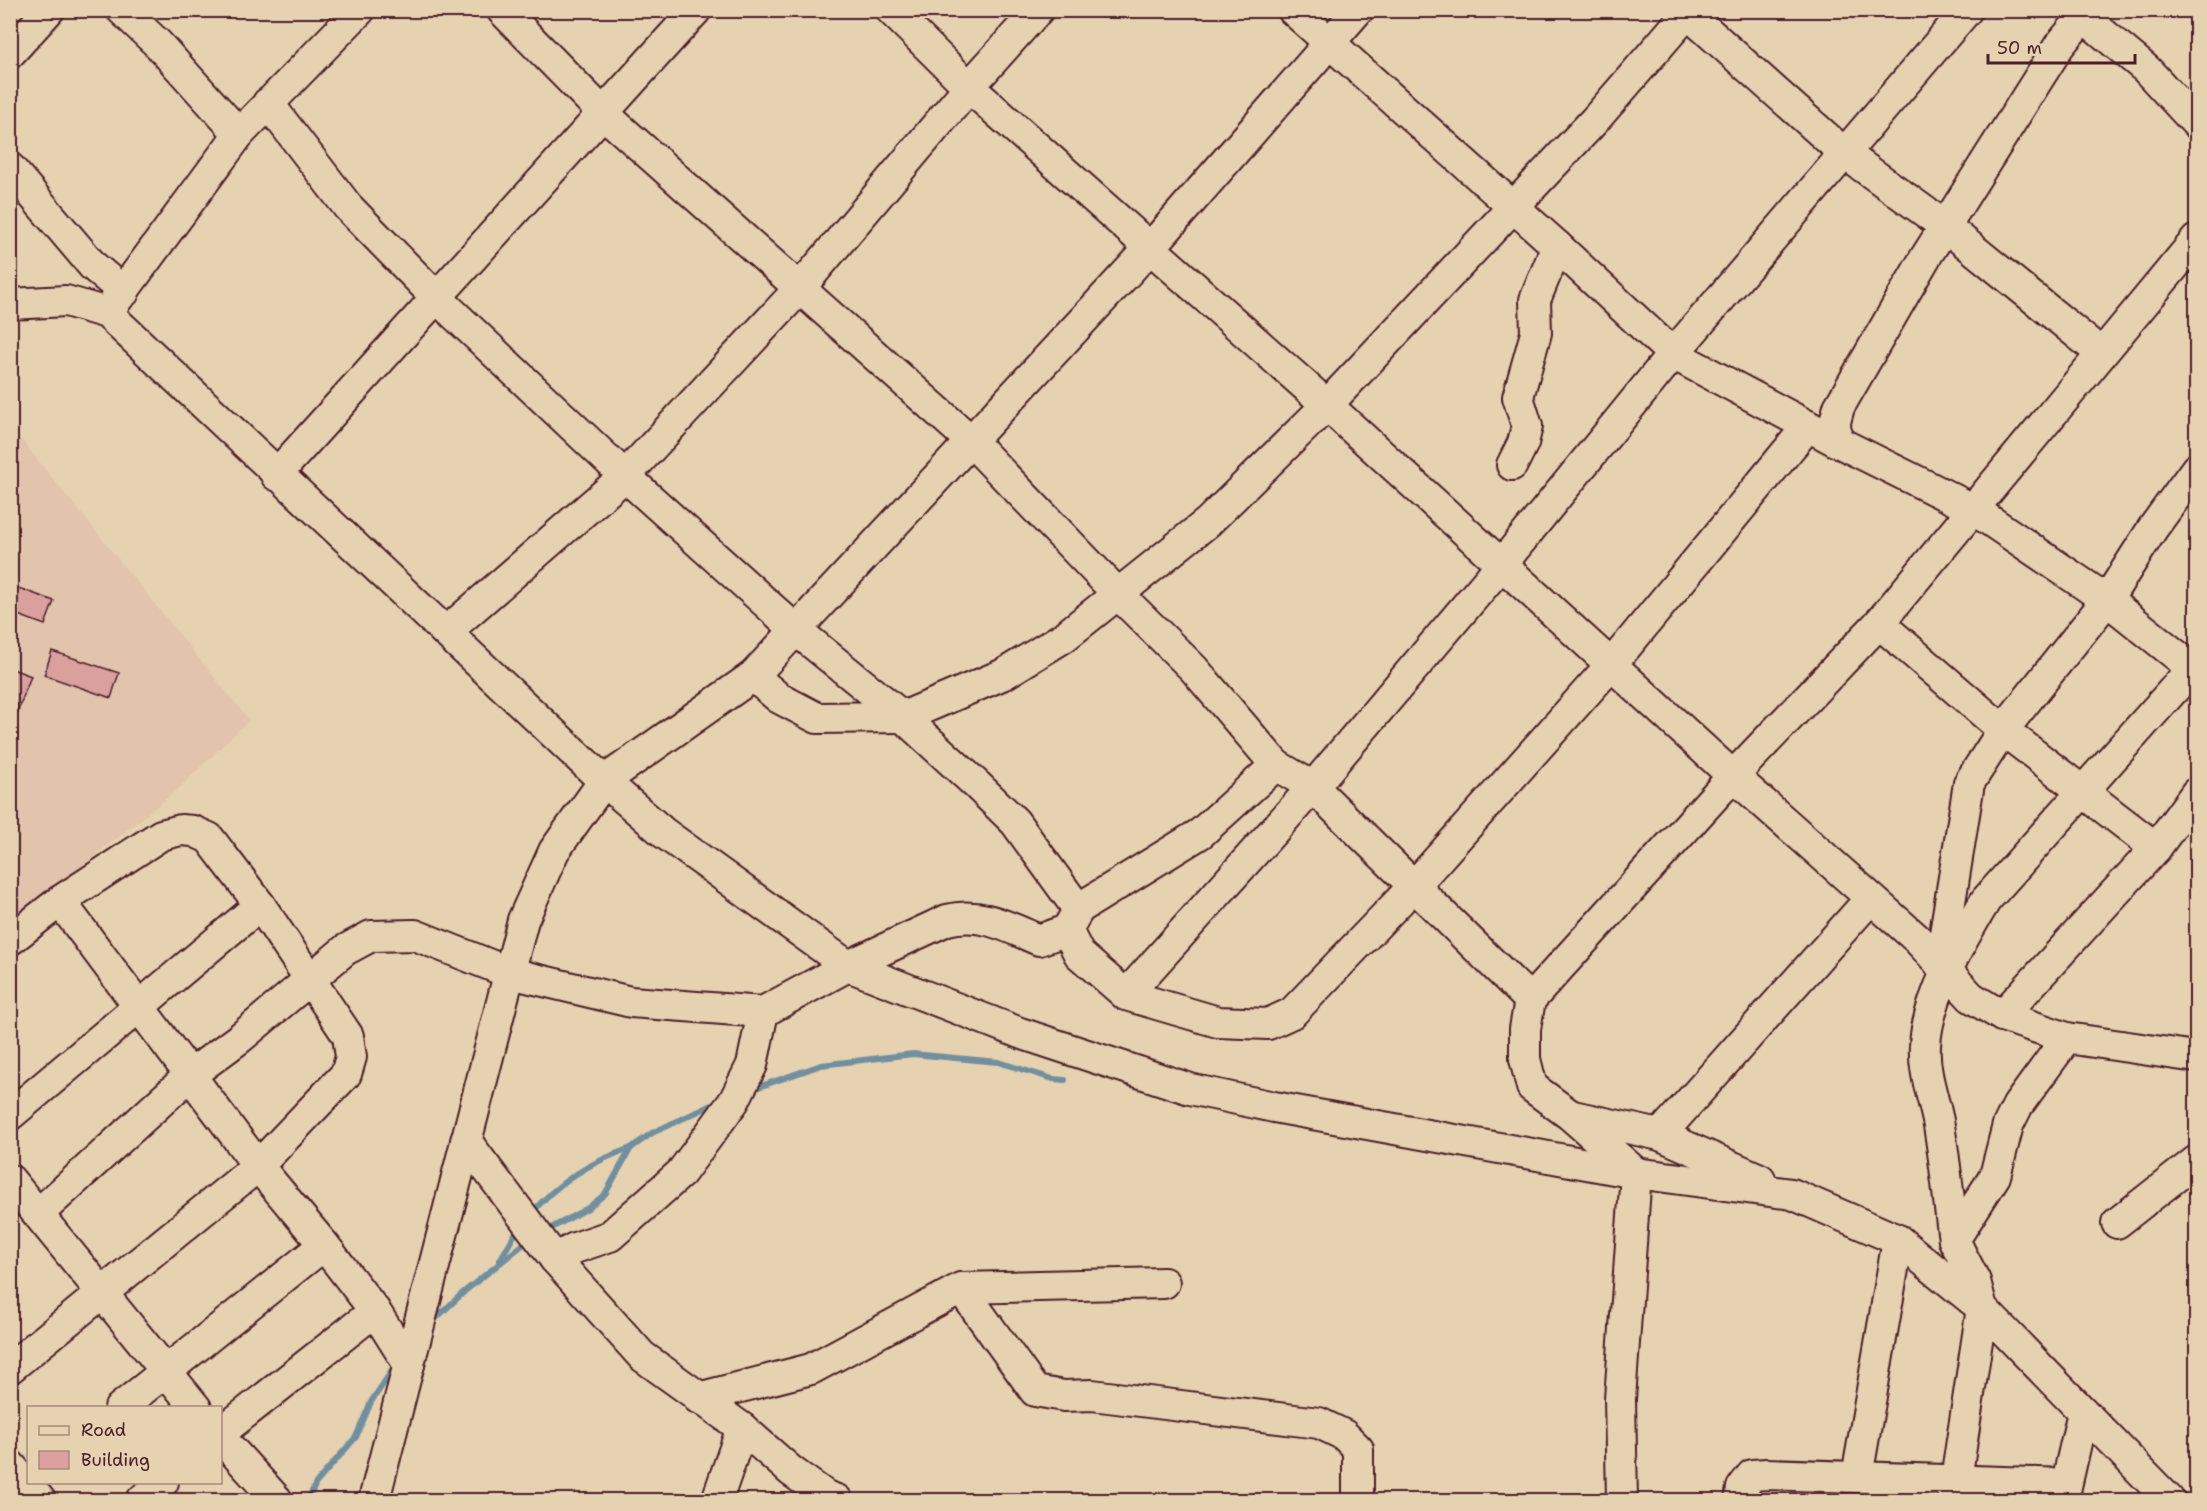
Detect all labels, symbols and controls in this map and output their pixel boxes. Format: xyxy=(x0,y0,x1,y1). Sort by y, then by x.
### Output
scale bar xyxy=(1988,27,2135,65)
text: 50 m xyxy=(1997,36,2042,60)
legend xyxy=(27,1406,222,1484)
text: Road xyxy=(81,1418,126,1442)
text: Building xyxy=(81,1448,150,1472)

